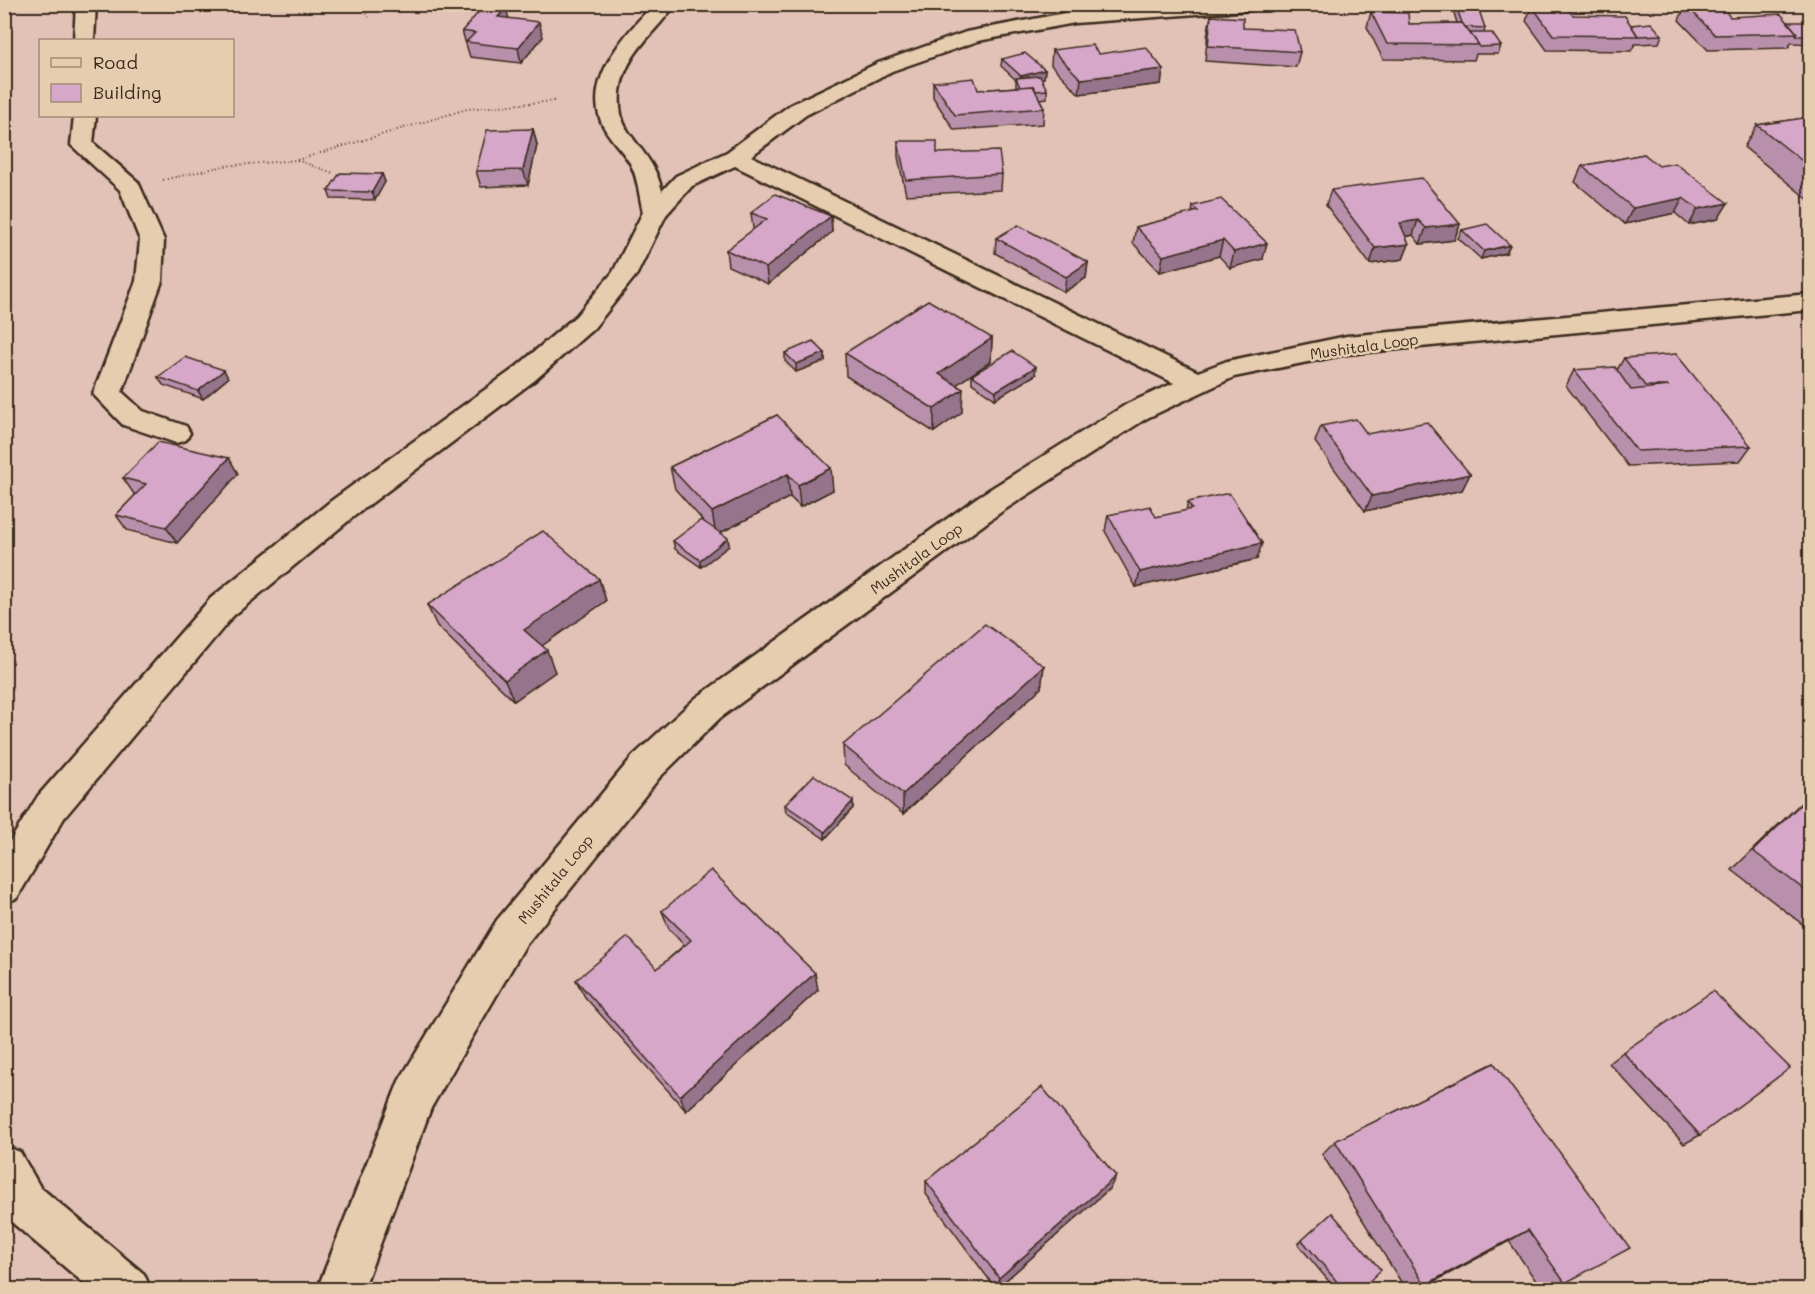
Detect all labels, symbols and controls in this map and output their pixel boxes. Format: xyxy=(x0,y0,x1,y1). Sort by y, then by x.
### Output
legend xyxy=(39,39,234,117)
text: Road xyxy=(93,50,138,74)
text: Building xyxy=(93,80,161,104)
street label: Mushitala Loop xyxy=(1308,328,1420,364)
street label: Mushitala Loop xyxy=(866,518,966,598)
street label: Mushitala Loop xyxy=(513,830,597,928)

